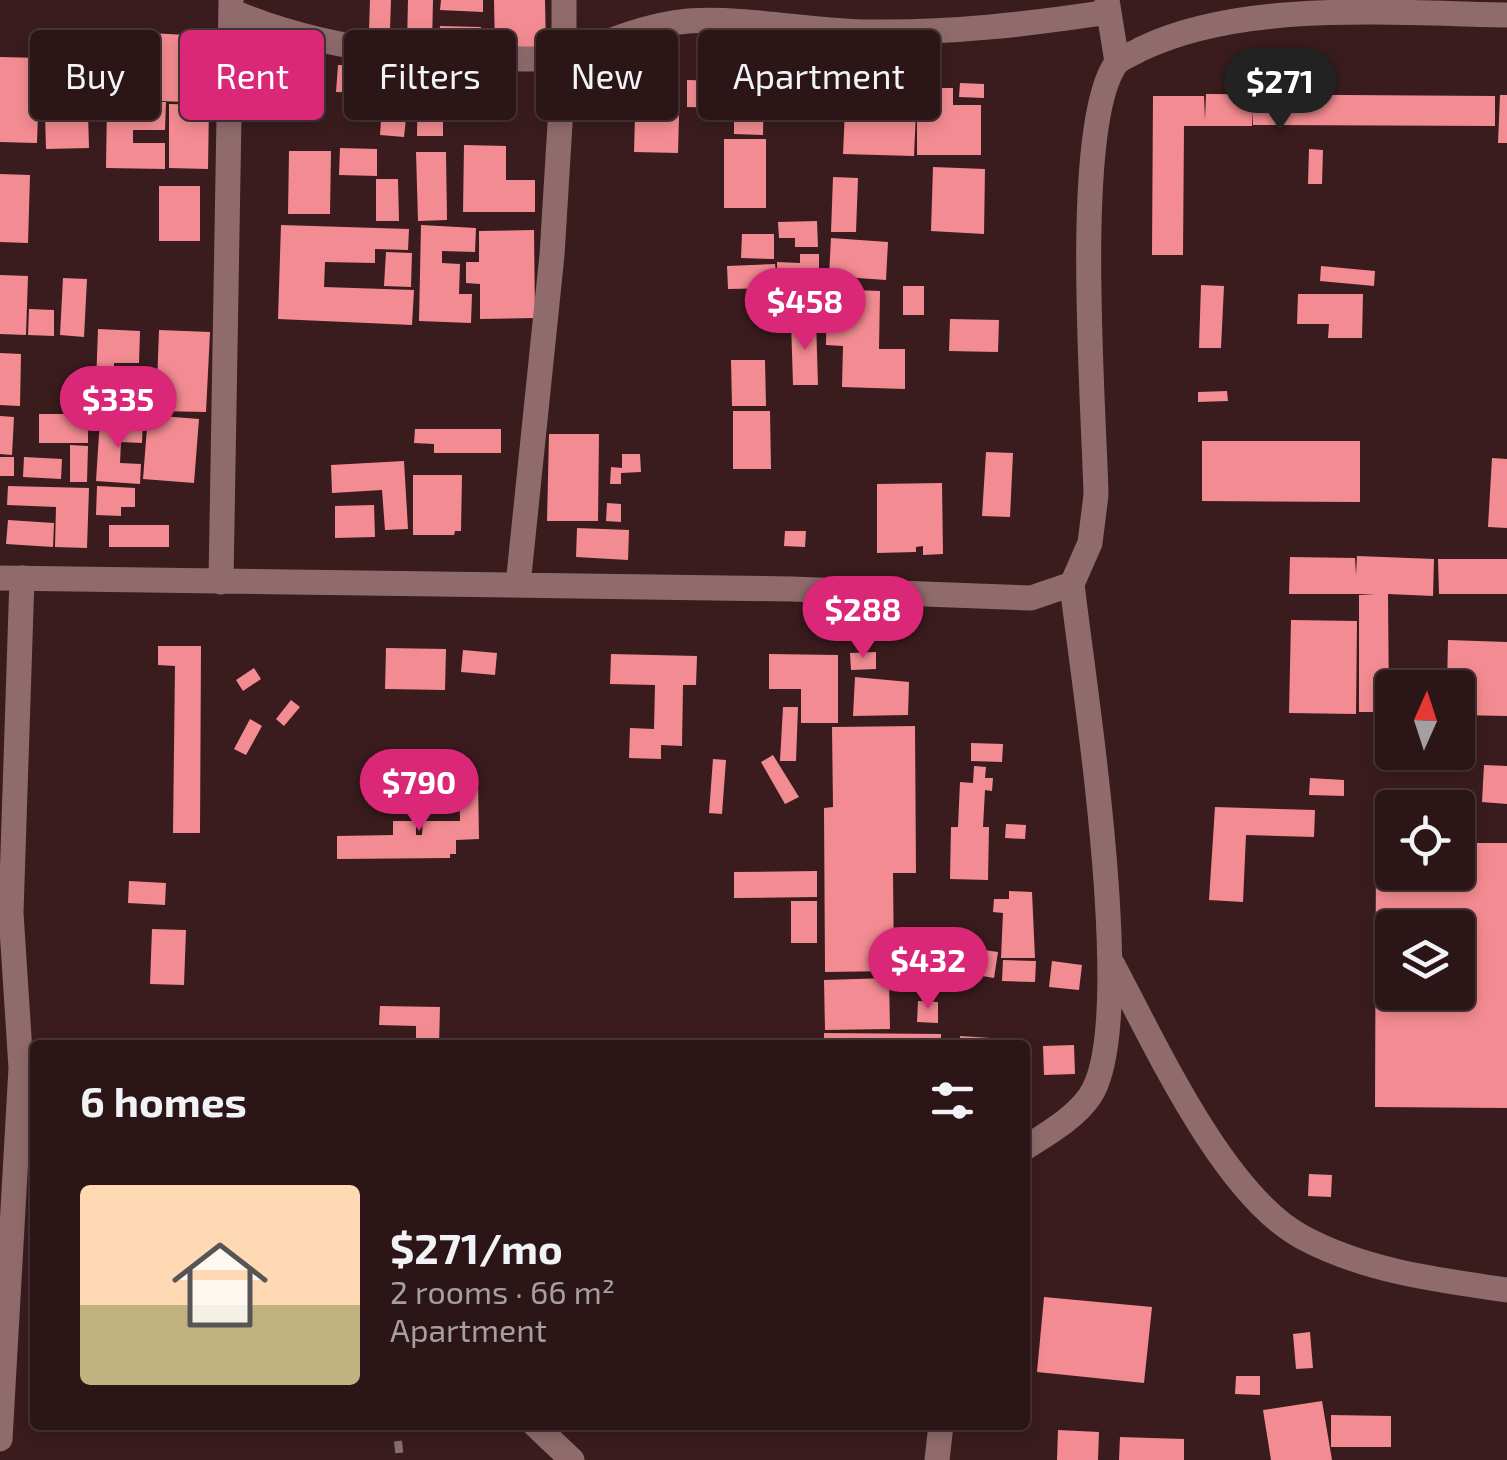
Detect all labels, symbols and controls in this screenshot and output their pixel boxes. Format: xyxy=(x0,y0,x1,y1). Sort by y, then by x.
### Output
chip: Buy xyxy=(30,30,160,120)
chip: Rent xyxy=(180,30,324,120)
chip: Filters xyxy=(344,30,516,120)
chip: New xyxy=(536,30,678,120)
chip: Apartment xyxy=(698,30,940,120)
pin: $271 xyxy=(1221,48,1339,133)
text: $271 xyxy=(1246,61,1314,99)
pin: $458 xyxy=(746,268,864,353)
text: $458 xyxy=(767,281,843,319)
pin: $335 xyxy=(59,366,177,451)
text: $335 xyxy=(82,379,154,417)
pin: $288 xyxy=(804,576,922,661)
text: $288 xyxy=(824,589,902,627)
north arrow xyxy=(1375,670,1475,770)
map controls xyxy=(1375,670,1475,1010)
pin: $790 xyxy=(360,749,478,834)
text: $790 xyxy=(382,762,456,800)
button: locate xyxy=(1375,790,1475,890)
button: layers xyxy=(1375,910,1475,1010)
pin: $432 xyxy=(869,927,987,1012)
text: $432 xyxy=(890,940,966,978)
icon: filters xyxy=(925,1073,980,1128)
text: 6 homes xyxy=(80,1075,247,1125)
text: $271/mo xyxy=(390,1222,563,1272)
icon: home xyxy=(160,1225,280,1345)
text: 2 rooms · 66 m² xyxy=(390,1272,615,1310)
text: Apartment xyxy=(390,1310,547,1348)

